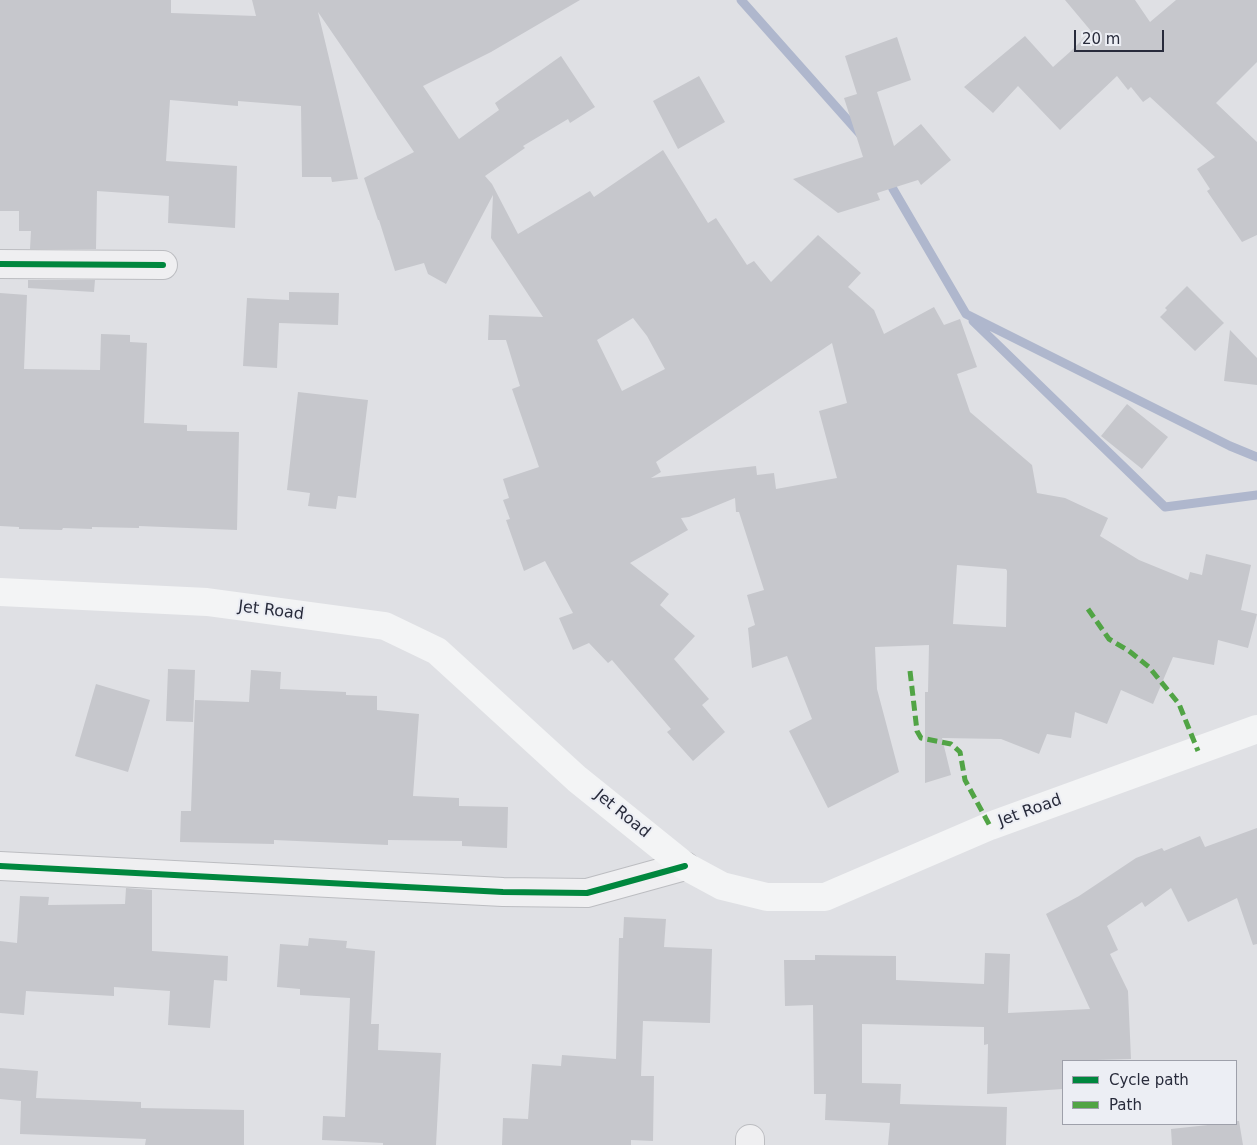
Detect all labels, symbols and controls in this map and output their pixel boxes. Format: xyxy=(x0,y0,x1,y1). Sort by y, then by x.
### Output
scale bar xyxy=(1077,20,1167,52)
text: 20 m xyxy=(1082,30,1120,48)
street label: Jet Road xyxy=(237,597,305,625)
street label: Jet Road xyxy=(590,786,654,842)
street label: Jet Road xyxy=(996,791,1064,831)
legend xyxy=(1062,1060,1237,1125)
text: Cycle path xyxy=(1109,1071,1189,1089)
text: Path xyxy=(1109,1096,1142,1114)

